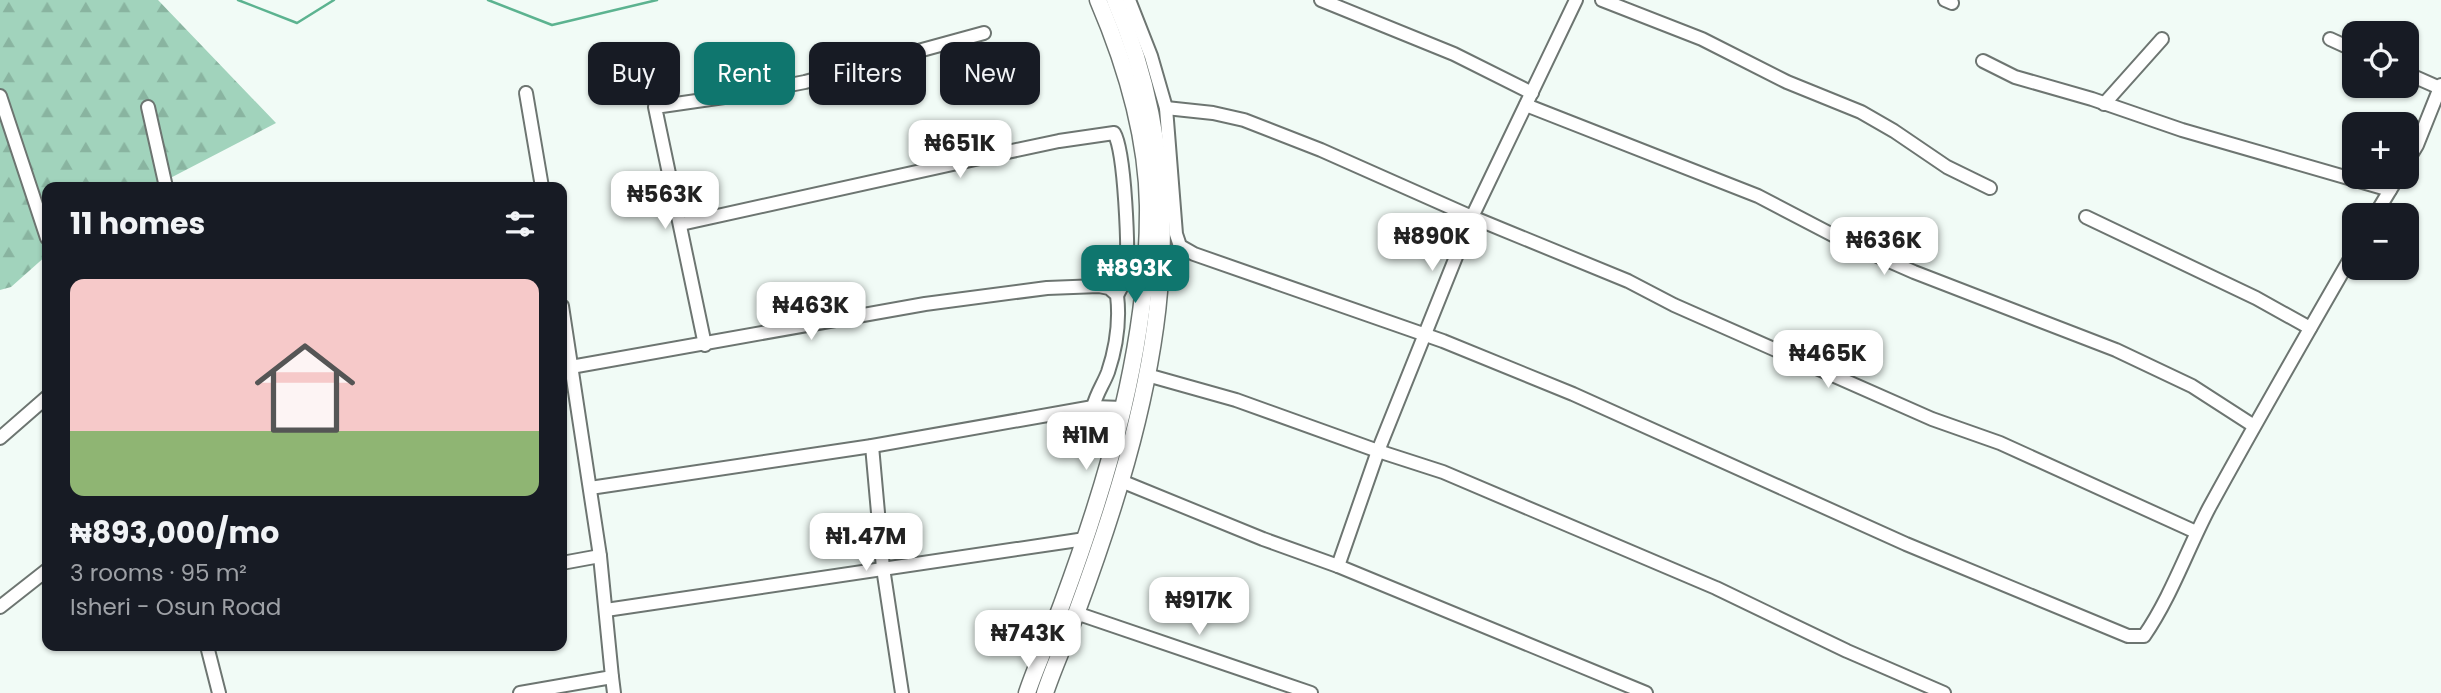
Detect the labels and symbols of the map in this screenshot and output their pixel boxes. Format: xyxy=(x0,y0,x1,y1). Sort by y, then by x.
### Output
pin: ₦651K xyxy=(911,120,1009,180)
pin: ₦563K xyxy=(616,172,714,231)
pin: ₦890K xyxy=(1383,214,1481,273)
pin: ₦636K xyxy=(1835,218,1933,277)
pin: ₦893K xyxy=(1086,246,1184,305)
pin: ₦463K xyxy=(762,282,860,342)
pin: ₦465K xyxy=(1779,330,1877,390)
pin: ₦1M xyxy=(1052,412,1120,472)
pin: ₦1.47M xyxy=(809,514,923,573)
pin: ₦917K xyxy=(1150,578,1248,637)
pin: ₦743K xyxy=(979,610,1077,670)

